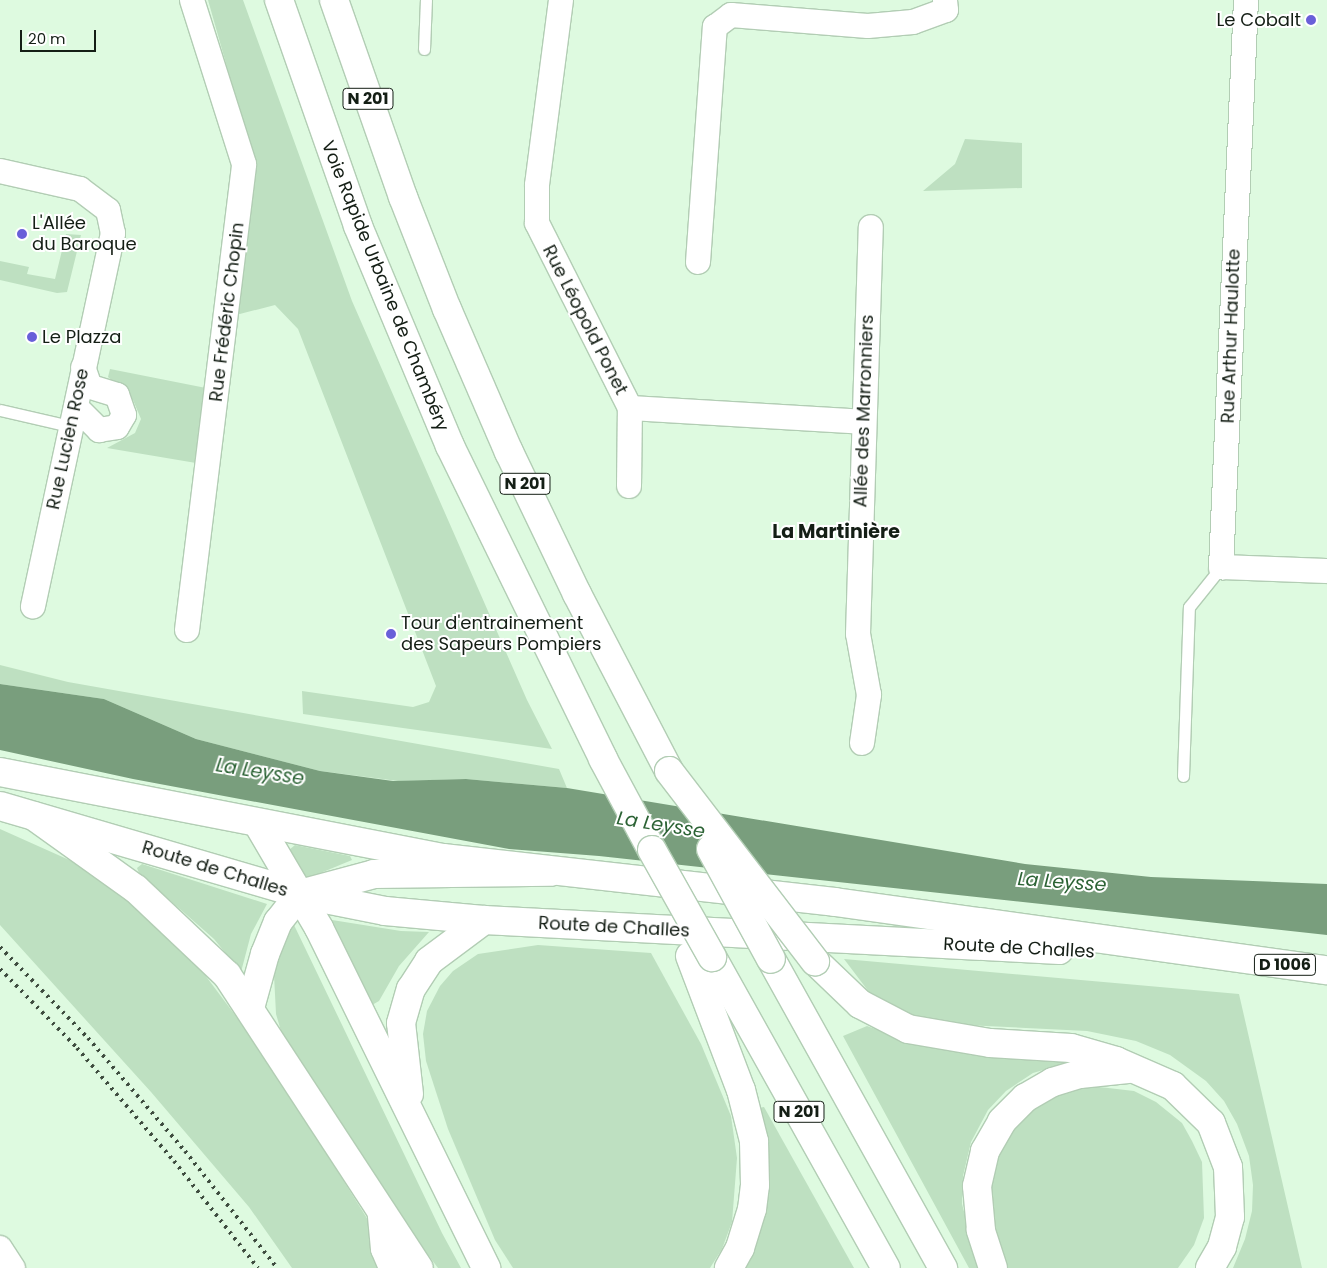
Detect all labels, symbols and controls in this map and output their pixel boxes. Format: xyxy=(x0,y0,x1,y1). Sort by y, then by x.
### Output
place label: Le Cobalt xyxy=(1217,9,1301,31)
marker: Le Cobalt xyxy=(1305,14,1317,26)
scale bar xyxy=(22,20,99,52)
text: 20 m xyxy=(28,28,66,49)
road number: N 201 xyxy=(342,86,394,112)
street label: Voie Rapide Urbaine de Chambéry xyxy=(317,138,453,434)
place label: L'Allée du Baroque xyxy=(32,213,137,255)
street label: Rue Frédéric Chopin xyxy=(205,221,249,403)
marker: L'Allée du Baroque xyxy=(16,228,28,240)
street label: Rue Léopold Ponet xyxy=(538,242,632,398)
street label: Rue Arthur Haulotte xyxy=(1217,248,1245,424)
street label: Allée des Marronniers xyxy=(850,314,878,508)
place label: Le Plazza xyxy=(42,326,121,348)
marker: Le Plazza xyxy=(26,331,38,343)
street label: Rue Lucien Rose xyxy=(43,367,93,511)
road number: N 201 xyxy=(499,470,551,498)
district label: La Martinière xyxy=(772,521,900,543)
place label: Tour d'entrainement des Sapeurs Pompiers xyxy=(401,613,601,656)
marker: Tour d'entrainement des Sapeurs Pompiers xyxy=(385,628,397,640)
water label: La Leysse xyxy=(214,754,306,790)
water label: La Leysse xyxy=(615,807,707,843)
street label: Route de Challes xyxy=(139,837,291,901)
water label: La Leysse xyxy=(1017,868,1107,896)
street label: Route de Challes xyxy=(538,912,690,942)
street label: Route de Challes xyxy=(943,933,1095,963)
road number: D 1006 xyxy=(1254,952,1316,978)
road number: N 201 xyxy=(773,1098,825,1126)

